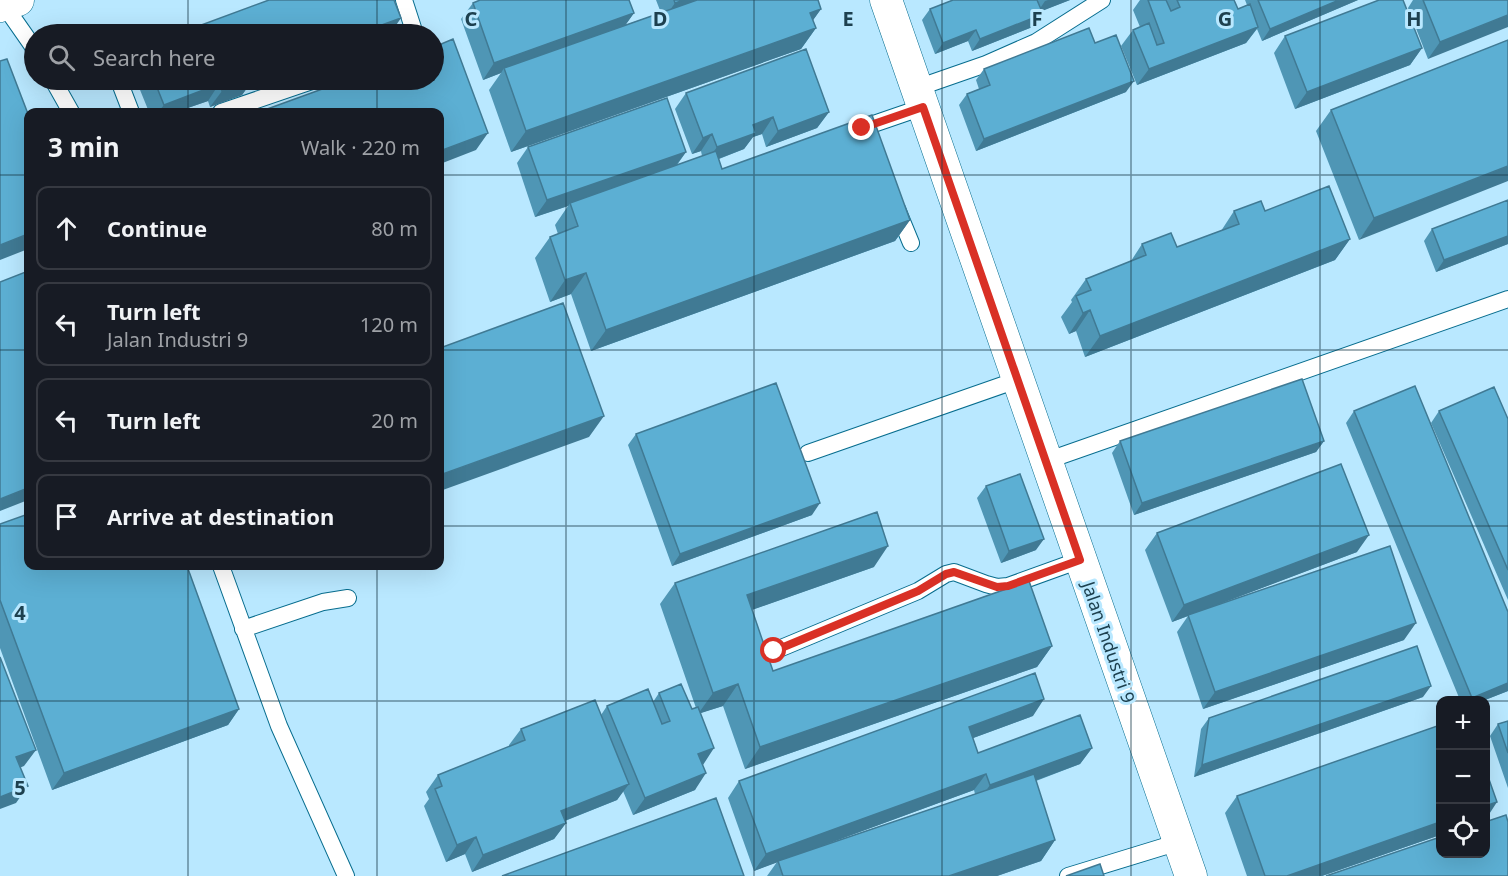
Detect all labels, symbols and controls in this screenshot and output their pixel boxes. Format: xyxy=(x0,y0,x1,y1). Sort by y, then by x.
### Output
text: C xyxy=(465,5,478,32)
text: D xyxy=(653,5,667,32)
text: E xyxy=(842,5,854,32)
text: F xyxy=(1032,5,1042,32)
text: G xyxy=(1218,5,1232,32)
text: H xyxy=(1406,5,1422,32)
search box xyxy=(24,24,444,90)
icon: search xyxy=(45,41,78,74)
text: Search here xyxy=(93,42,215,72)
route end xyxy=(848,114,874,140)
text: 3 min xyxy=(48,129,120,165)
text: Walk · 220 m xyxy=(301,134,420,161)
icon: ahead xyxy=(50,212,83,245)
text: Continue xyxy=(107,213,207,243)
text: 80 m xyxy=(371,215,418,242)
text: Turn left xyxy=(107,296,201,326)
icon: left xyxy=(50,308,83,341)
text: 120 m xyxy=(360,311,418,338)
text: Jalan Industri 9 xyxy=(107,326,248,353)
icon: left xyxy=(50,404,83,437)
text: Turn left xyxy=(107,405,201,435)
text: 20 m xyxy=(371,407,418,434)
icon: arrive xyxy=(50,500,83,533)
text: Arrive at destination xyxy=(107,501,334,531)
street label: Jalan Industri 9 xyxy=(1076,576,1141,706)
text: 4 xyxy=(14,599,26,626)
route start xyxy=(760,637,786,663)
map controls xyxy=(1436,696,1490,858)
button: + xyxy=(1436,696,1490,750)
button: − xyxy=(1436,750,1490,804)
text: 5 xyxy=(14,774,26,801)
button: locate xyxy=(1436,804,1490,858)

